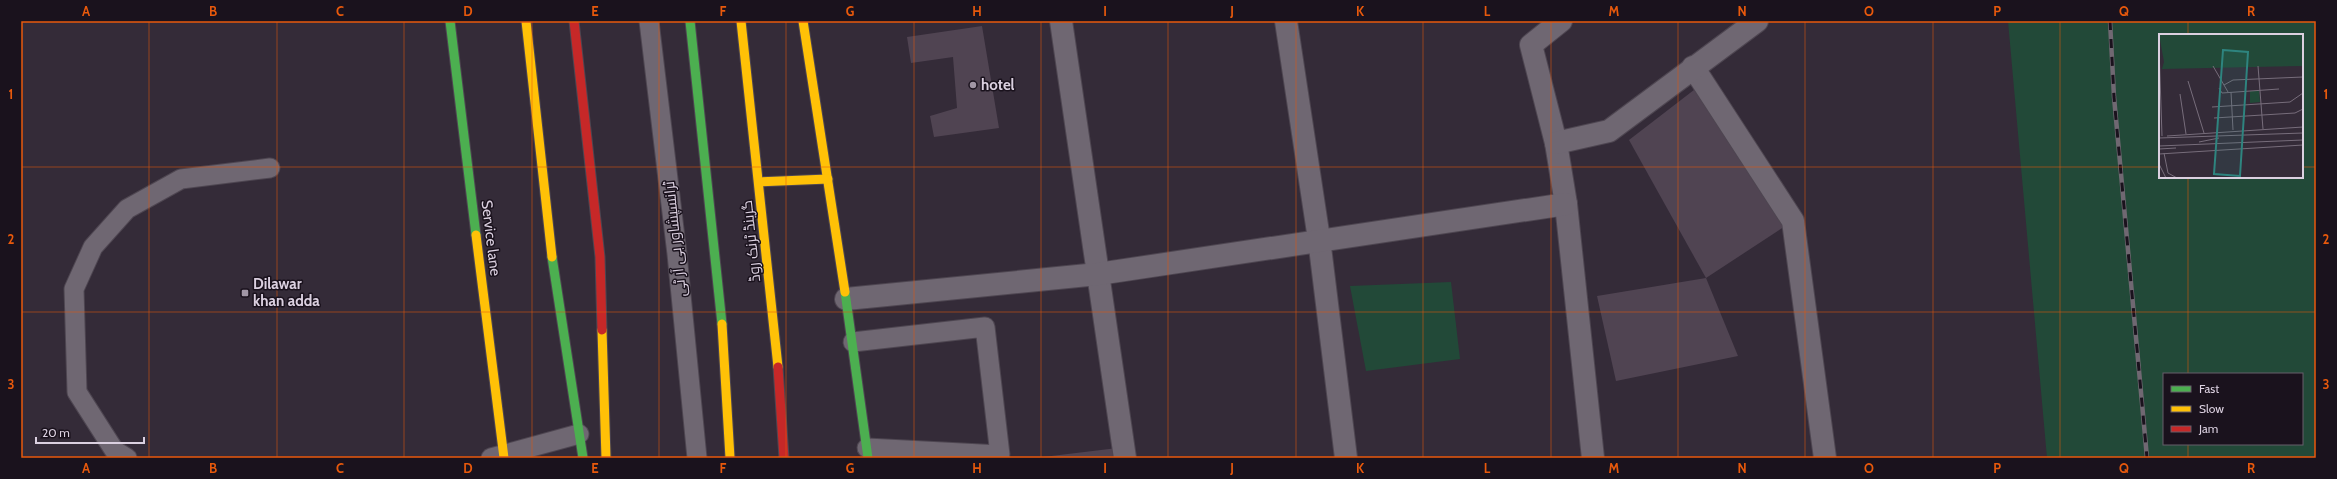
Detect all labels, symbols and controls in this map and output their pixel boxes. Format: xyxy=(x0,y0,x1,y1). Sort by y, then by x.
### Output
text: A xyxy=(82,3,91,19)
text: B xyxy=(209,3,217,19)
text: C xyxy=(336,3,344,19)
text: D xyxy=(463,3,473,19)
text: E xyxy=(591,3,599,19)
text: F xyxy=(720,3,727,19)
text: G xyxy=(846,3,855,19)
text: H xyxy=(972,3,982,19)
text: I xyxy=(1103,3,1107,19)
text: J xyxy=(1229,3,1234,19)
text: K xyxy=(1356,3,1365,19)
text: L xyxy=(1484,3,1491,19)
text: M xyxy=(1609,3,1620,19)
text: N xyxy=(1737,3,1747,19)
text: O xyxy=(1864,3,1874,19)
text: P xyxy=(1993,3,2001,19)
text: Q xyxy=(2119,3,2129,19)
text: R xyxy=(2247,3,2255,19)
inset map xyxy=(2159,34,2303,178)
place label: hotel xyxy=(981,76,1015,94)
marker: hotel xyxy=(968,80,978,90)
text: 1 xyxy=(9,86,13,102)
text: 1 xyxy=(2324,86,2328,102)
street label: ٹرانسپشاور بی آر ٹی xyxy=(660,180,691,298)
street label: Service lane xyxy=(477,199,505,277)
street label: گرینڈ ٹرنک روڈ xyxy=(738,199,764,283)
text: 2 xyxy=(8,231,15,247)
text: 2 xyxy=(2323,231,2330,247)
place label: Dilawar khan adda xyxy=(253,275,320,310)
marker: Dilawar khan adda xyxy=(240,288,250,298)
legend xyxy=(2163,373,2303,445)
text: 3 xyxy=(7,376,15,392)
text: 3 xyxy=(2322,376,2330,392)
text: Fast xyxy=(2199,381,2219,396)
text: Slow xyxy=(2199,401,2224,416)
scale bar xyxy=(36,419,144,445)
text: Jam xyxy=(2198,421,2218,436)
text: 20 m xyxy=(42,425,70,440)
text: A xyxy=(82,460,91,476)
text: B xyxy=(209,460,217,476)
text: C xyxy=(336,460,344,476)
text: D xyxy=(463,460,473,476)
text: E xyxy=(591,460,599,476)
text: F xyxy=(720,460,727,476)
text: G xyxy=(846,460,855,476)
text: H xyxy=(972,460,982,476)
text: I xyxy=(1103,460,1107,476)
text: J xyxy=(1229,460,1234,476)
text: K xyxy=(1356,460,1365,476)
text: L xyxy=(1484,460,1491,476)
text: M xyxy=(1609,460,1620,476)
text: N xyxy=(1737,460,1747,476)
text: O xyxy=(1864,460,1874,476)
text: P xyxy=(1993,460,2001,476)
text: Q xyxy=(2119,460,2129,476)
text: R xyxy=(2247,460,2255,476)

